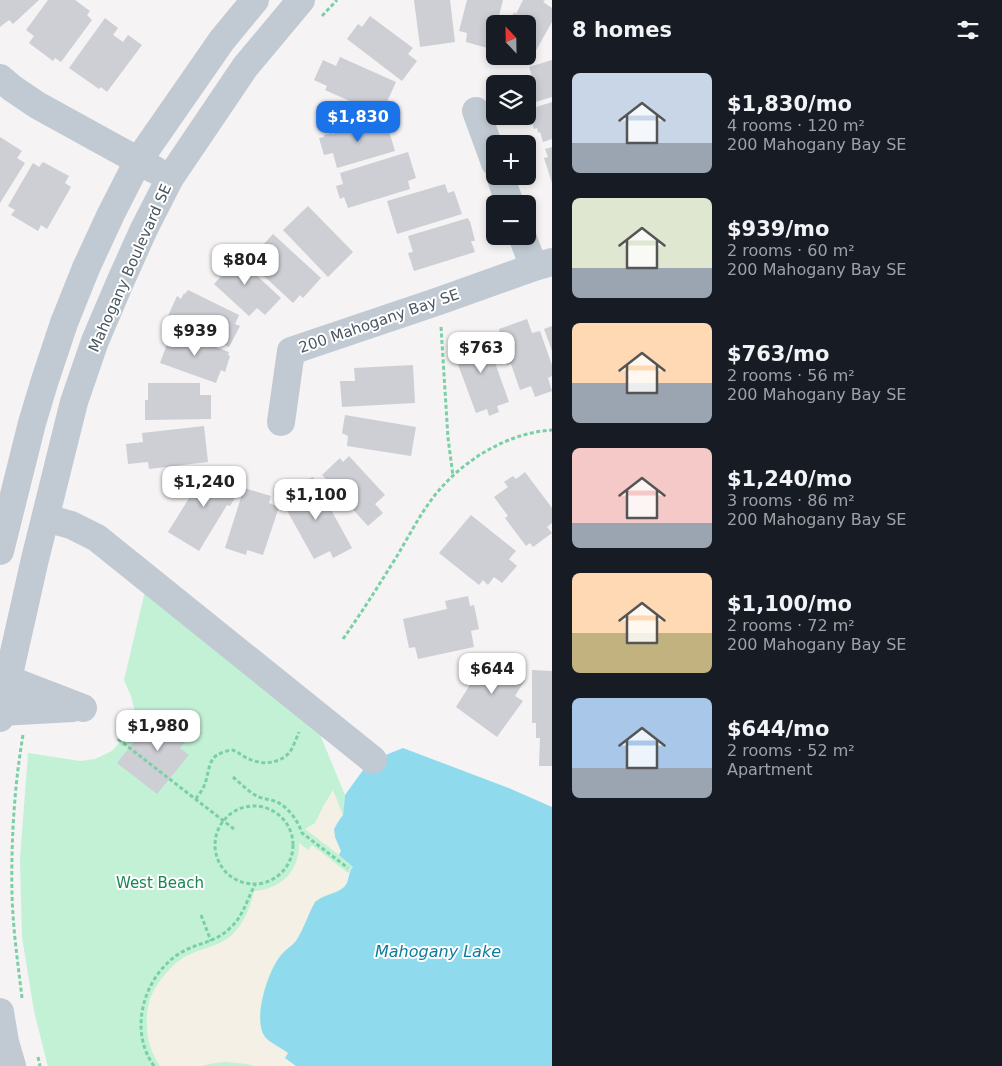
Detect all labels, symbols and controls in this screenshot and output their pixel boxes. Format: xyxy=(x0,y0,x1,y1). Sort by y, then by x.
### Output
north arrow xyxy=(486,15,536,65)
map controls xyxy=(486,15,536,245)
icon: filters xyxy=(954,16,982,44)
text: 8 homes xyxy=(572,18,672,42)
button: layers xyxy=(486,75,536,125)
text: $1,830/mo xyxy=(727,92,852,116)
icon: home xyxy=(612,93,672,153)
pin: $1,830 xyxy=(317,100,399,143)
text: $1,830 xyxy=(327,107,389,126)
text: 4 rooms · 120 m² xyxy=(727,116,865,135)
button: + xyxy=(486,135,536,185)
text: 200 Mahogany Bay SE xyxy=(727,135,906,154)
street label: Mahogany Boulevard SE xyxy=(85,181,175,355)
button: − xyxy=(486,195,536,245)
text: $939/mo xyxy=(727,217,829,241)
icon: home xyxy=(612,218,672,278)
text: 2 rooms · 60 m² xyxy=(727,241,855,260)
pin: $804 xyxy=(215,244,275,286)
text: $804 xyxy=(223,250,267,269)
text: 200 Mahogany Bay SE xyxy=(727,260,906,279)
street label: 200 Mahogany Bay SE xyxy=(297,285,461,357)
pin: $939 xyxy=(165,314,225,357)
text: $939 xyxy=(173,321,217,340)
pin: $763 xyxy=(451,332,511,374)
text: $763 xyxy=(459,338,503,357)
text: $763/mo xyxy=(727,342,829,366)
icon: home xyxy=(612,343,672,403)
text: 2 rooms · 56 m² xyxy=(727,366,855,385)
text: 200 Mahogany Bay SE xyxy=(727,385,906,404)
pin: $1,240 xyxy=(163,466,245,508)
text: $1,240/mo xyxy=(727,467,852,491)
icon: home xyxy=(612,468,672,528)
text: $1,240 xyxy=(173,472,235,491)
pin: $1,100 xyxy=(275,478,357,521)
text: $1,100 xyxy=(285,485,347,504)
text: 3 rooms · 86 m² xyxy=(727,491,855,510)
text: 200 Mahogany Bay SE xyxy=(727,510,906,529)
text: $1,100/mo xyxy=(727,592,852,616)
icon: home xyxy=(612,593,672,653)
text: 2 rooms · 72 m² xyxy=(727,616,855,635)
text: 200 Mahogany Bay SE xyxy=(727,635,906,654)
pin: $644 xyxy=(462,652,522,695)
text: $644 xyxy=(470,659,514,678)
pin: $1,980 xyxy=(117,710,199,752)
text: $1,980 xyxy=(127,716,189,735)
text: $644/mo xyxy=(727,717,829,741)
icon: home xyxy=(612,718,672,778)
text: 2 rooms · 52 m² xyxy=(727,741,855,760)
text: Apartment xyxy=(727,760,813,779)
park label: West Beach xyxy=(116,874,204,892)
water label: Mahogany Lake xyxy=(375,942,501,961)

